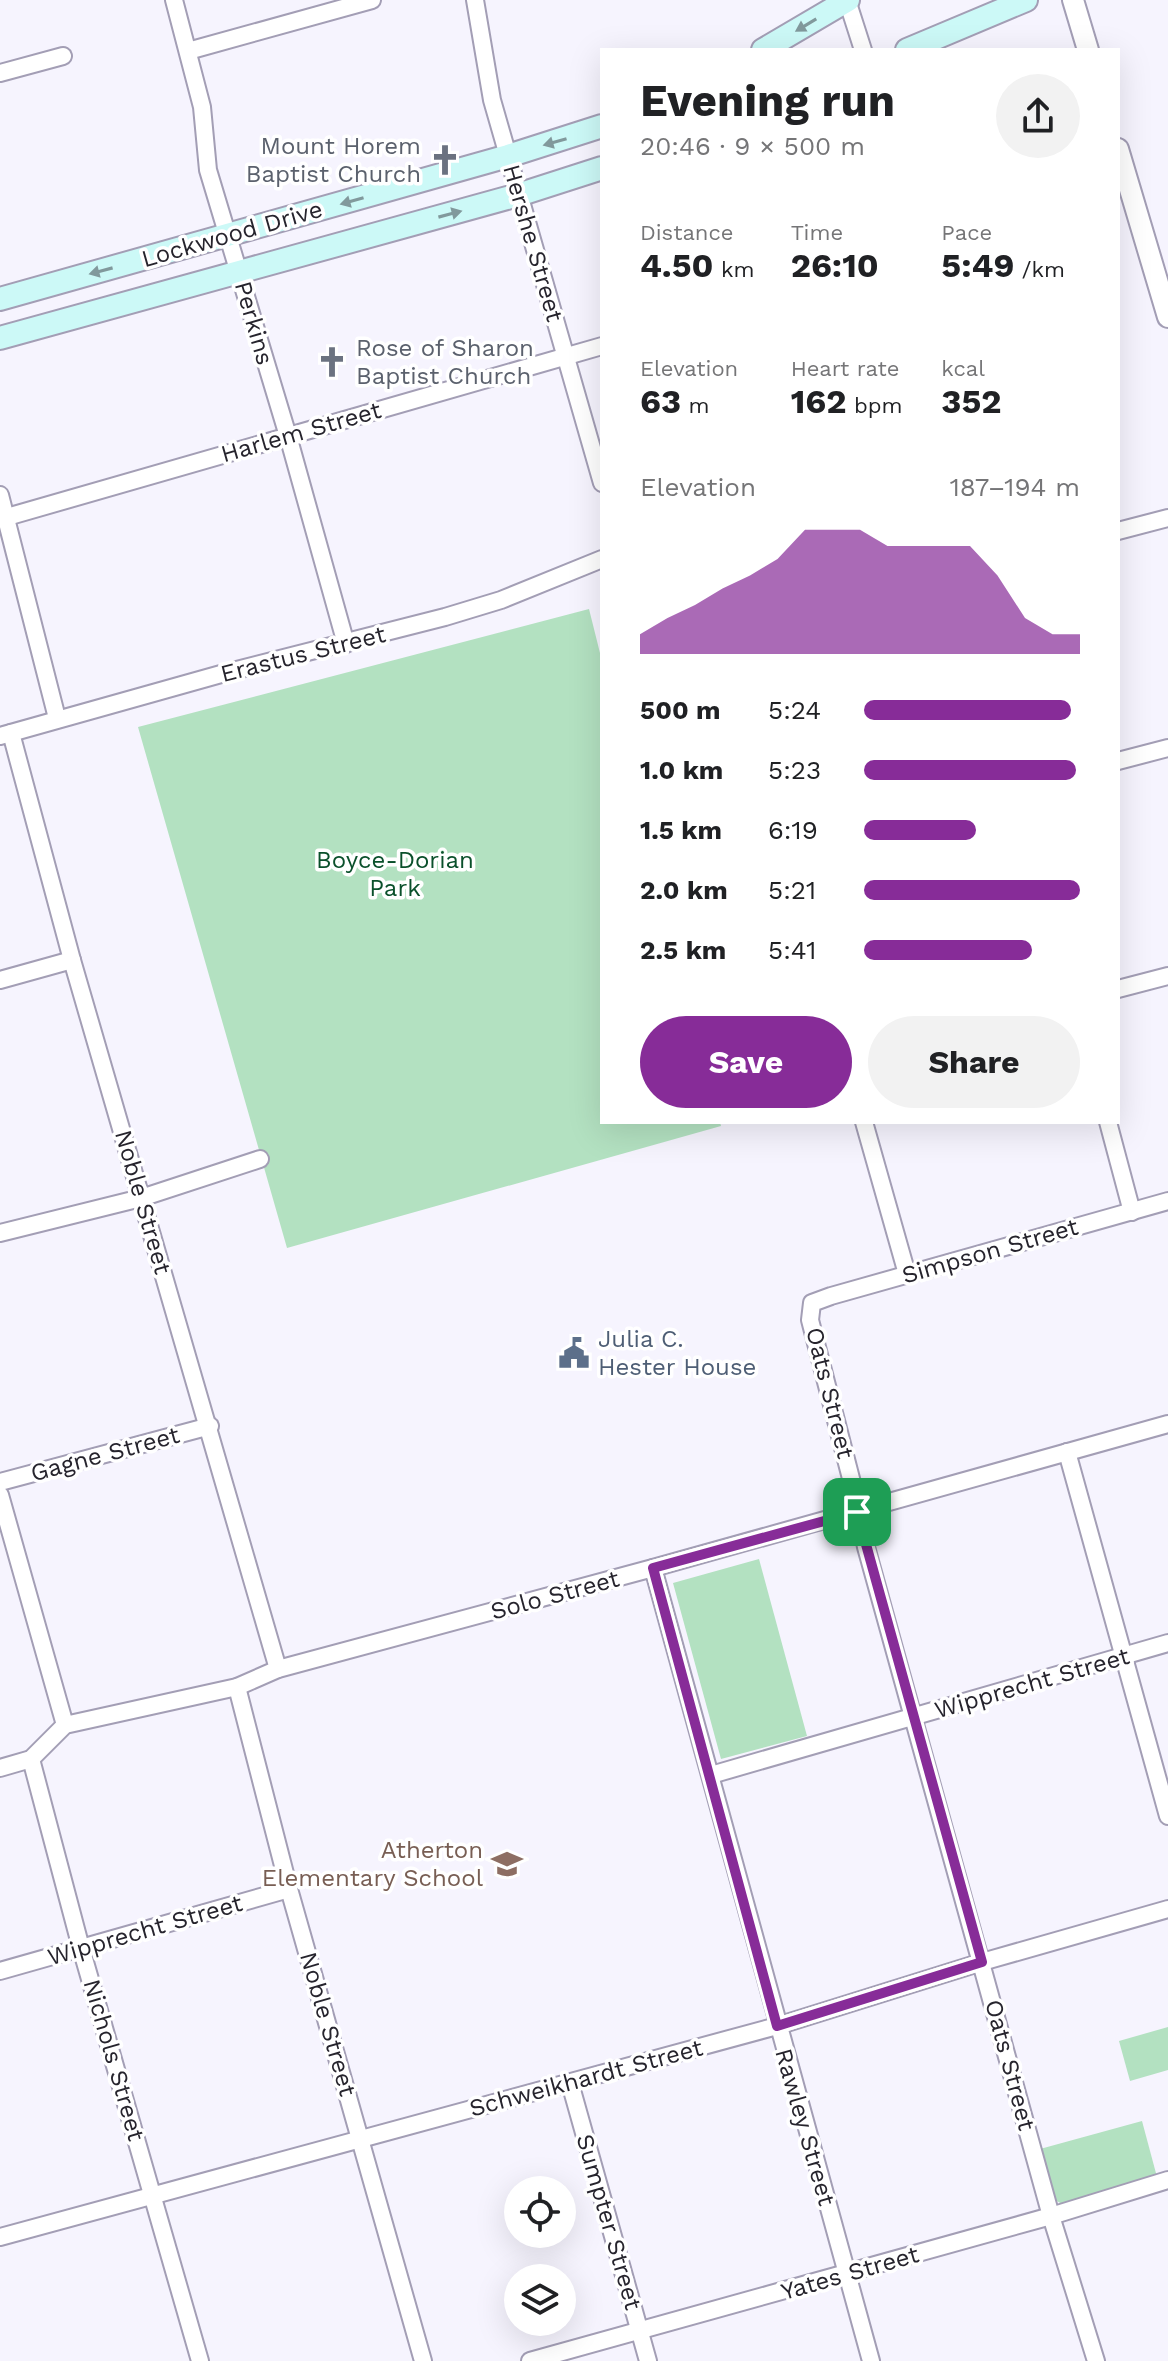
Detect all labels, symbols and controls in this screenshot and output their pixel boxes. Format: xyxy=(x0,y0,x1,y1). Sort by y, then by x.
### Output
one-way arrow xyxy=(795,18,817,32)
button: share xyxy=(996,74,1080,158)
text: Evening run xyxy=(640,75,895,127)
text: 20:46 · 9 × 500 m xyxy=(640,131,865,161)
place label: Mount Horem Baptist Church xyxy=(246,132,421,188)
one-way arrow xyxy=(543,136,567,149)
church icon: Mount Horem Baptist Church xyxy=(428,143,462,177)
street label: Hershe Street xyxy=(497,161,569,325)
street label: Lockwood Drive xyxy=(138,195,326,273)
one-way arrow xyxy=(339,195,363,208)
one-way arrow xyxy=(437,207,462,219)
text: Distance xyxy=(640,220,734,245)
text: Time xyxy=(791,220,843,245)
text: Pace xyxy=(941,220,992,245)
text: 4.50 xyxy=(640,245,713,285)
text: 26:10 xyxy=(791,245,879,285)
text: 5:49 xyxy=(941,245,1014,285)
text: km xyxy=(713,257,754,282)
text: /km xyxy=(1014,257,1065,282)
one-way arrow xyxy=(89,265,113,278)
street label: Perkins xyxy=(229,278,279,368)
place label: Rose of Sharon Baptist Church xyxy=(356,334,534,390)
church icon: Rose of Sharon Baptist Church xyxy=(315,345,349,379)
text: Elevation xyxy=(640,356,738,381)
text: Heart rate xyxy=(791,356,899,381)
text: kcal xyxy=(941,356,985,381)
text: 63 xyxy=(640,381,681,421)
text: 162 xyxy=(791,381,847,421)
text: 352 xyxy=(941,381,1002,421)
text: m xyxy=(681,393,710,418)
text: bpm xyxy=(847,393,903,418)
street label: Harlem Street xyxy=(218,396,384,468)
text: Elevation xyxy=(640,472,756,502)
text: 187–194 m xyxy=(950,472,1080,502)
street label: Erastus Street xyxy=(218,620,388,688)
text: 500 m xyxy=(640,695,721,725)
text: 5:24 xyxy=(768,695,821,725)
text: 1.0 km xyxy=(640,755,723,785)
text: 5:23 xyxy=(768,755,821,785)
text: 1.5 km xyxy=(640,815,722,845)
text: 6:19 xyxy=(768,815,818,845)
park label: Boyce-Dorian Park xyxy=(316,846,474,902)
text: 2.0 km xyxy=(640,875,728,905)
text: 5:21 xyxy=(768,875,816,905)
text: 2.5 km xyxy=(640,935,726,965)
text: 5:41 xyxy=(768,935,816,965)
button: Save xyxy=(640,1016,852,1108)
button: Share xyxy=(868,1016,1080,1108)
street label: Noble Street xyxy=(109,1127,177,1277)
street label: Simpson Street xyxy=(899,1212,1081,1290)
place label: Julia C. Hester House xyxy=(598,1325,756,1381)
street label: Oats Street xyxy=(800,1325,860,1461)
public building icon: Julia C. Hester House xyxy=(557,1336,591,1370)
street label: Gagne Street xyxy=(28,1421,182,1487)
pin xyxy=(823,1478,891,1546)
icon: arrive xyxy=(835,1490,879,1534)
street label: Solo Street xyxy=(488,1564,622,1626)
street label: Wipprecht Street xyxy=(931,1642,1133,1724)
place label: Atherton Elementary School xyxy=(262,1836,484,1892)
school or university icon: Atherton Elementary School xyxy=(490,1847,524,1881)
street label: Wipprecht Street xyxy=(44,1889,246,1971)
street label: Noble Street xyxy=(294,1949,362,2099)
street label: Nichols Street xyxy=(78,1976,150,2144)
street label: Oats Street xyxy=(979,1997,1041,2133)
street label: Schweikhardt Street xyxy=(466,2033,706,2123)
street label: Rawley Street xyxy=(769,2045,841,2209)
street label: Sumpter Street xyxy=(571,2131,647,2313)
map controls xyxy=(504,2176,576,2336)
button: locate xyxy=(504,2176,576,2248)
street label: Yates Street xyxy=(778,2240,922,2306)
button: layers xyxy=(504,2264,576,2336)

